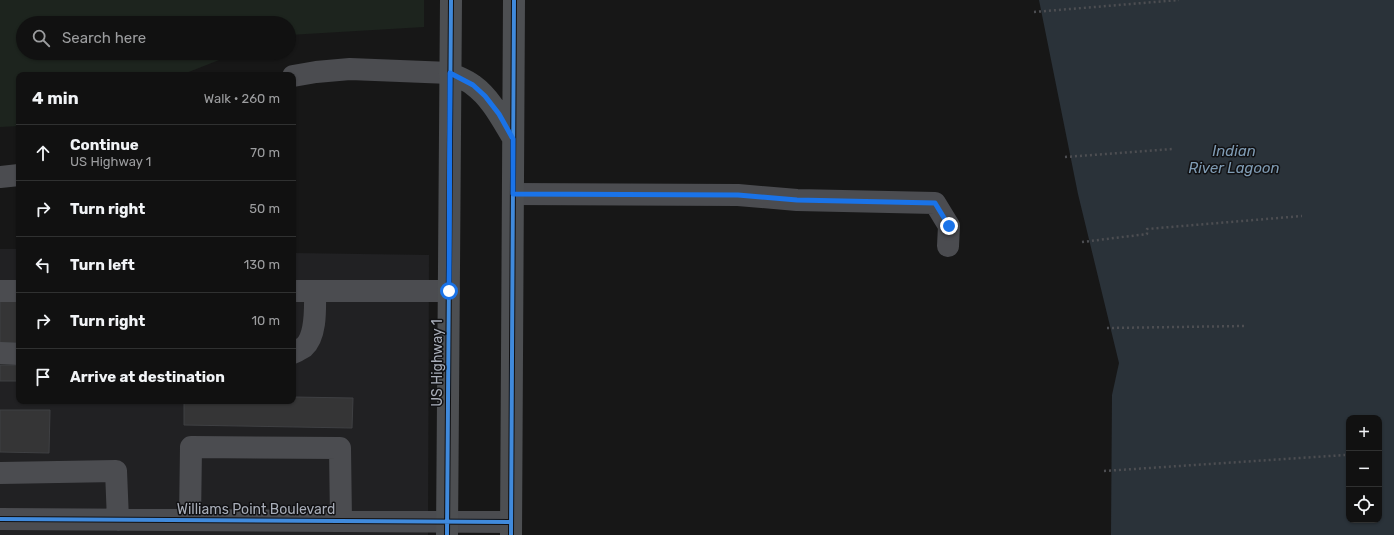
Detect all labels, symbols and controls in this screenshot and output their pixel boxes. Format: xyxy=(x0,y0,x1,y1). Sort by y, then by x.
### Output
search box xyxy=(16,16,296,60)
icon: search xyxy=(30,27,52,49)
text: Search here xyxy=(62,29,146,47)
text: 4 min xyxy=(32,88,79,108)
text: Walk · 260 m xyxy=(204,91,280,106)
text: Continue xyxy=(70,136,139,154)
icon: ahead xyxy=(32,142,54,164)
water label: Indian River Lagoon xyxy=(1188,142,1280,177)
text: 70 m xyxy=(250,145,280,160)
text: US Highway 1 xyxy=(70,154,151,169)
icon: right xyxy=(32,198,54,220)
text: Turn right xyxy=(70,200,145,218)
text: 50 m xyxy=(249,201,280,216)
route end xyxy=(940,217,958,235)
icon: left xyxy=(32,254,54,276)
text: Turn left xyxy=(70,256,135,274)
text: 130 m xyxy=(244,257,280,272)
route start xyxy=(440,282,458,300)
icon: right xyxy=(32,310,54,332)
text: Turn right xyxy=(70,312,145,330)
text: 10 m xyxy=(251,313,280,328)
street label: US Highway 1 xyxy=(429,319,446,407)
icon: arrive xyxy=(32,366,54,388)
text: Arrive at destination xyxy=(70,368,225,386)
map controls xyxy=(1346,415,1382,523)
button: + xyxy=(1346,415,1382,451)
button: − xyxy=(1346,451,1382,487)
button: locate xyxy=(1346,487,1382,523)
street label: Williams Point Boulevard xyxy=(177,501,335,518)

